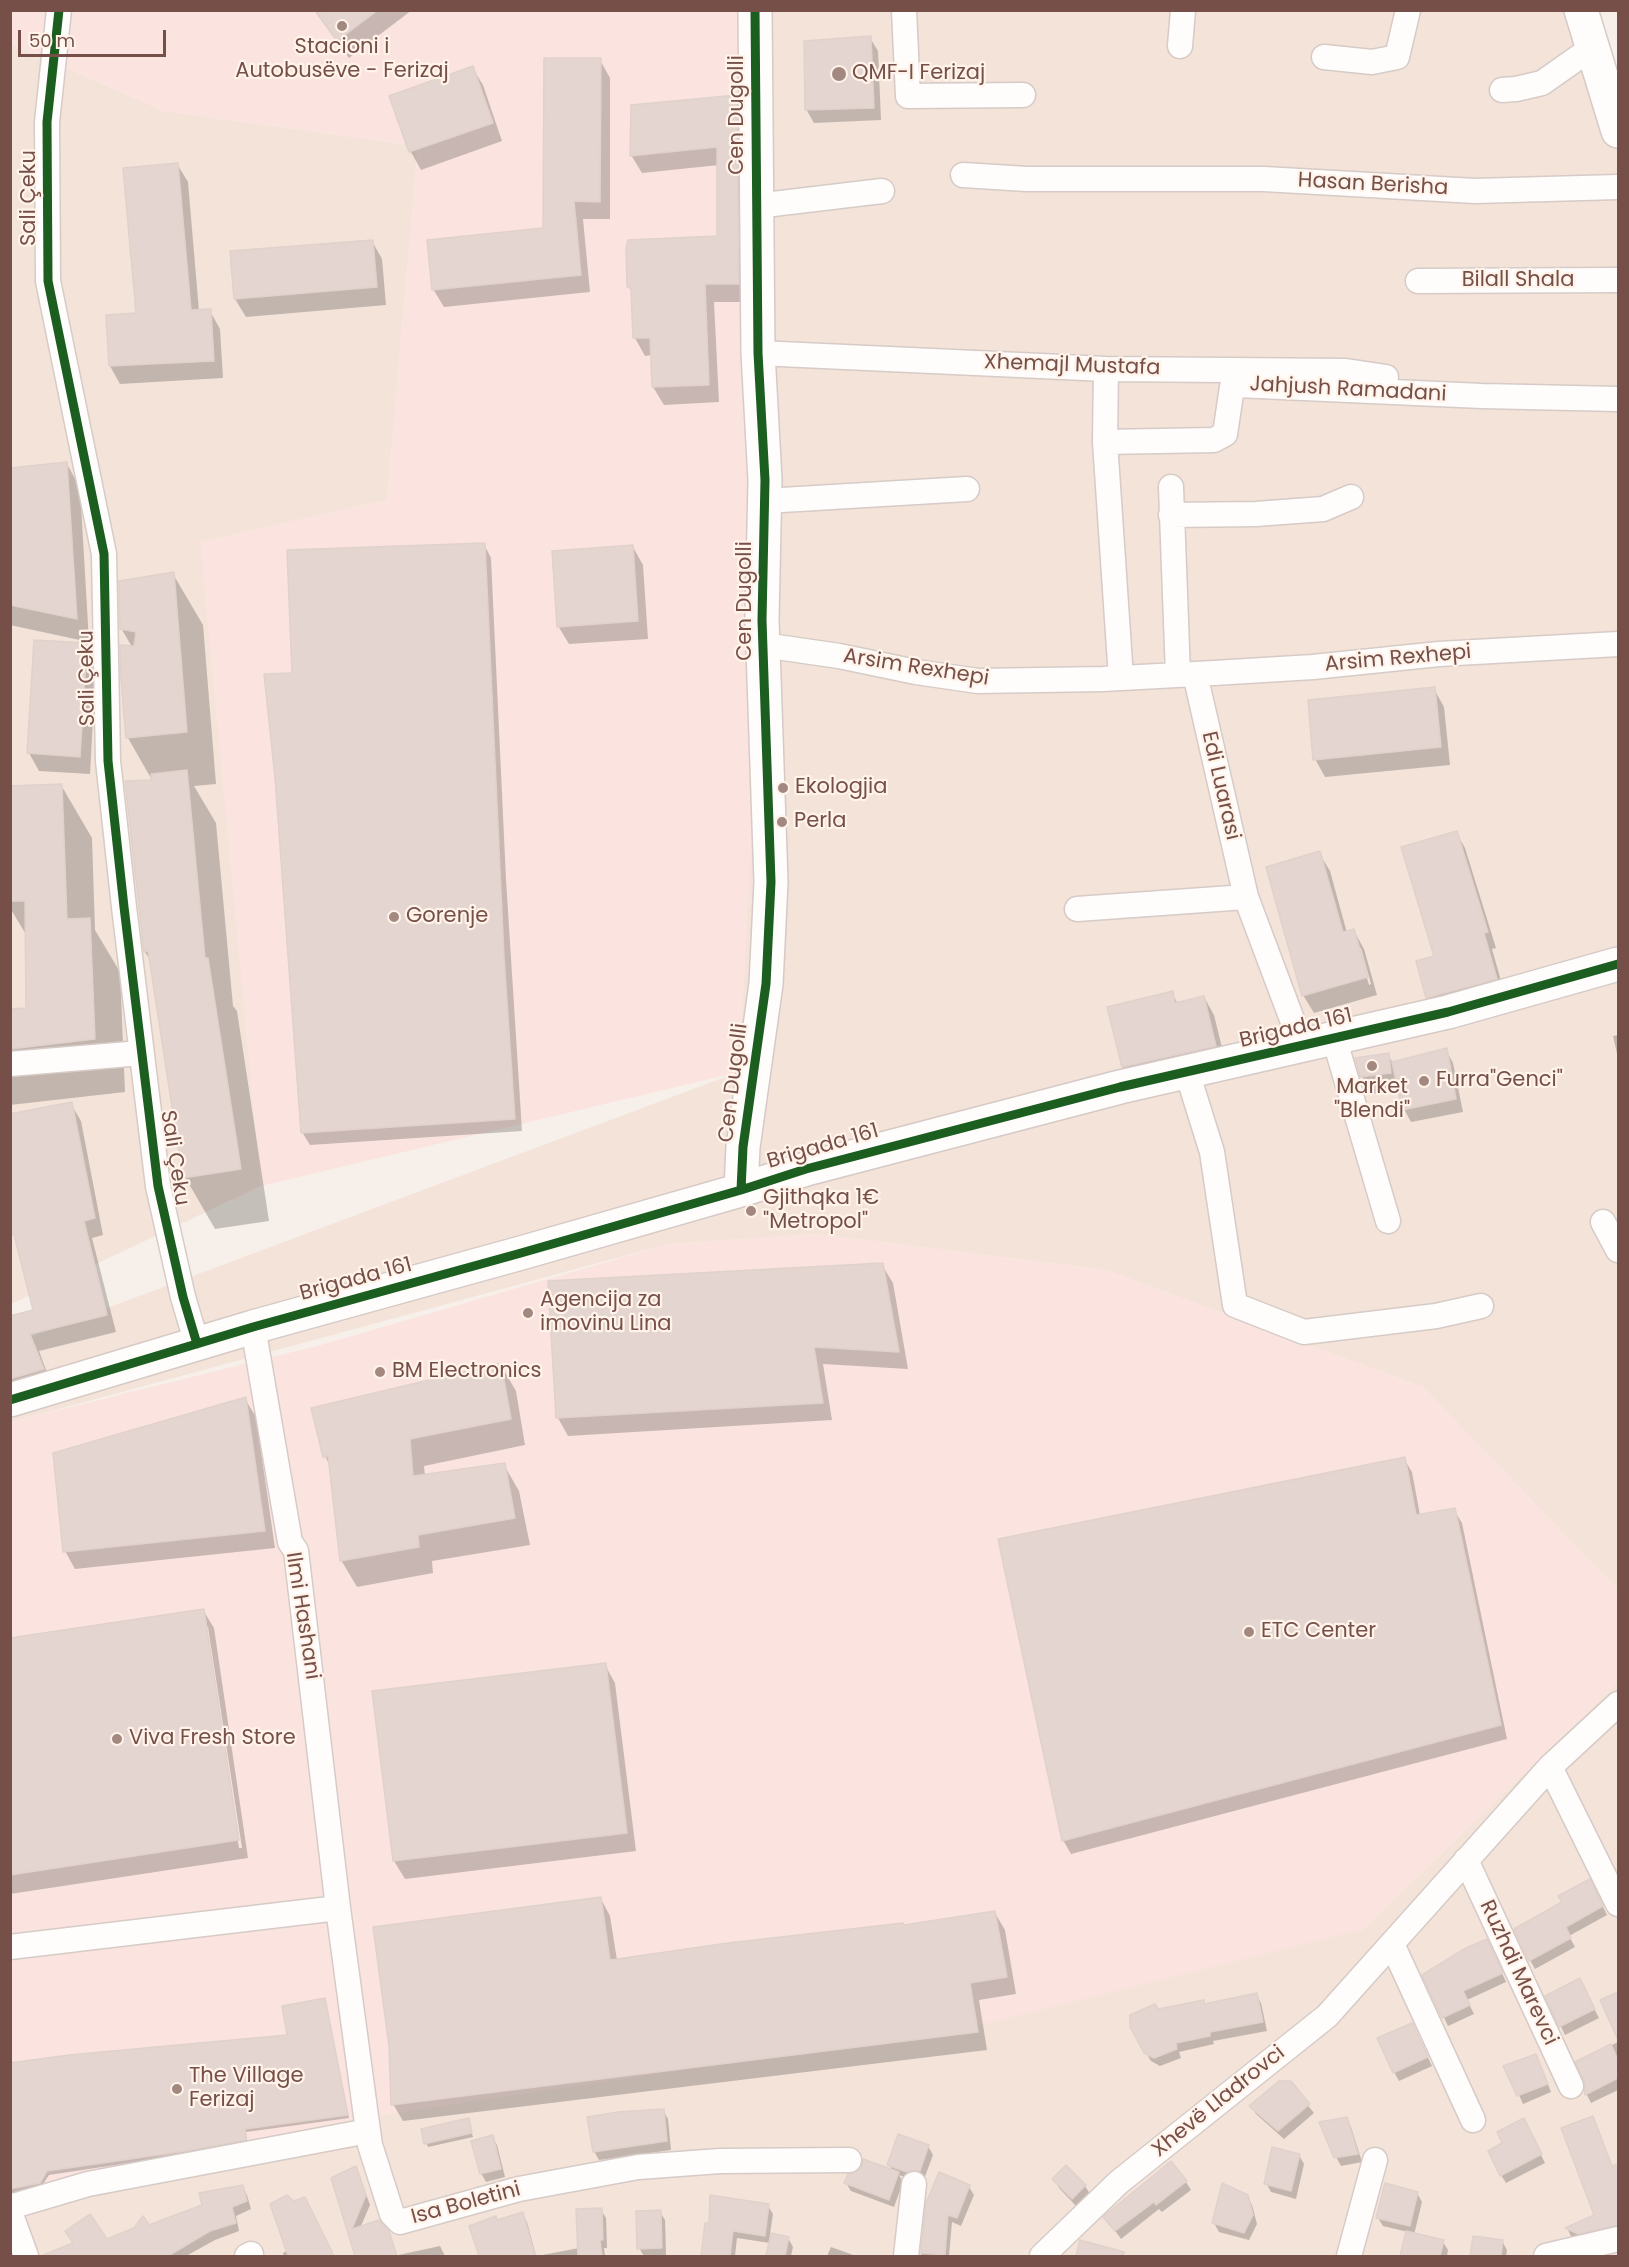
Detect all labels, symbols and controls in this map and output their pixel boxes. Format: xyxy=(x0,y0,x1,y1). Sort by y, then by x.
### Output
scale bar xyxy=(21,18,170,56)
marker: Stacioni i Autobusëve - Ferizaj xyxy=(335,19,349,33)
text: 50 m xyxy=(29,28,75,53)
place label: Stacioni i Autobusëve - Ferizaj xyxy=(235,35,449,85)
street label: Cen Dugolli xyxy=(725,55,751,175)
place label: QMF-I Ferizaj xyxy=(852,61,985,87)
marker: QMF-I Ferizaj xyxy=(830,65,848,83)
street label: Sali Çeku xyxy=(17,150,43,246)
street label: Hasan Berisha xyxy=(1297,168,1449,202)
street label: Bilall Shala xyxy=(1462,268,1574,294)
street label: Xhemajl Mustafa xyxy=(983,350,1161,382)
street label: Jahjush Ramadani xyxy=(1249,372,1447,408)
street label: Cen Dugolli xyxy=(733,541,759,661)
street label: Sali Çeku xyxy=(75,630,101,726)
street label: Arsim Rexhepi xyxy=(1324,640,1472,678)
street label: Arsim Rexhepi xyxy=(841,644,991,692)
street label: Edi Luarasi xyxy=(1195,729,1245,843)
place label: Ekologjia xyxy=(795,775,887,801)
marker: Ekologjia xyxy=(776,781,790,795)
place label: Perla xyxy=(794,809,846,835)
marker: Perla xyxy=(775,815,789,829)
place label: Gorenje xyxy=(406,904,488,930)
marker: Gorenje xyxy=(387,910,401,924)
street label: Brigada 161 xyxy=(1237,1004,1355,1054)
street label: Cen Dugolli xyxy=(714,1022,754,1144)
marker: Market "Blendi" xyxy=(1365,1059,1379,1073)
place label: Furra"Genci" xyxy=(1436,1068,1563,1094)
marker: Furra"Genci" xyxy=(1417,1074,1431,1088)
place label: Market "Blendi" xyxy=(1334,1075,1410,1125)
street label: Sali Çeku xyxy=(154,1109,194,1207)
street label: Brigada 161 xyxy=(764,1119,882,1175)
place label: Gjithqka 1€ "Metropol" xyxy=(763,1186,879,1236)
marker: Gjithqka 1€ "Metropol" xyxy=(744,1204,758,1218)
street label: Brigada 161 xyxy=(297,1253,415,1307)
place label: Agencija za imovinu Lina xyxy=(540,1288,672,1338)
marker: Agencija za imovinu Lina xyxy=(521,1306,535,1320)
place label: BM Electronics xyxy=(392,1359,541,1385)
marker: BM Electronics xyxy=(373,1365,387,1379)
street label: Ilmi Hashani xyxy=(279,1550,325,1682)
place label: ETC Center xyxy=(1261,1619,1376,1645)
marker: ETC Center xyxy=(1242,1625,1256,1639)
place label: Viva Fresh Store xyxy=(129,1726,296,1752)
marker: Viva Fresh Store xyxy=(110,1732,124,1746)
street label: Ruzhdi Marevci xyxy=(1473,1897,1563,2049)
street label: Xhevë Lladrovci xyxy=(1148,2041,1290,2163)
place label: The Village Ferizaj xyxy=(189,2064,304,2114)
marker: The Village Ferizaj xyxy=(170,2082,184,2096)
street label: Isa Boletini xyxy=(409,2177,523,2231)

